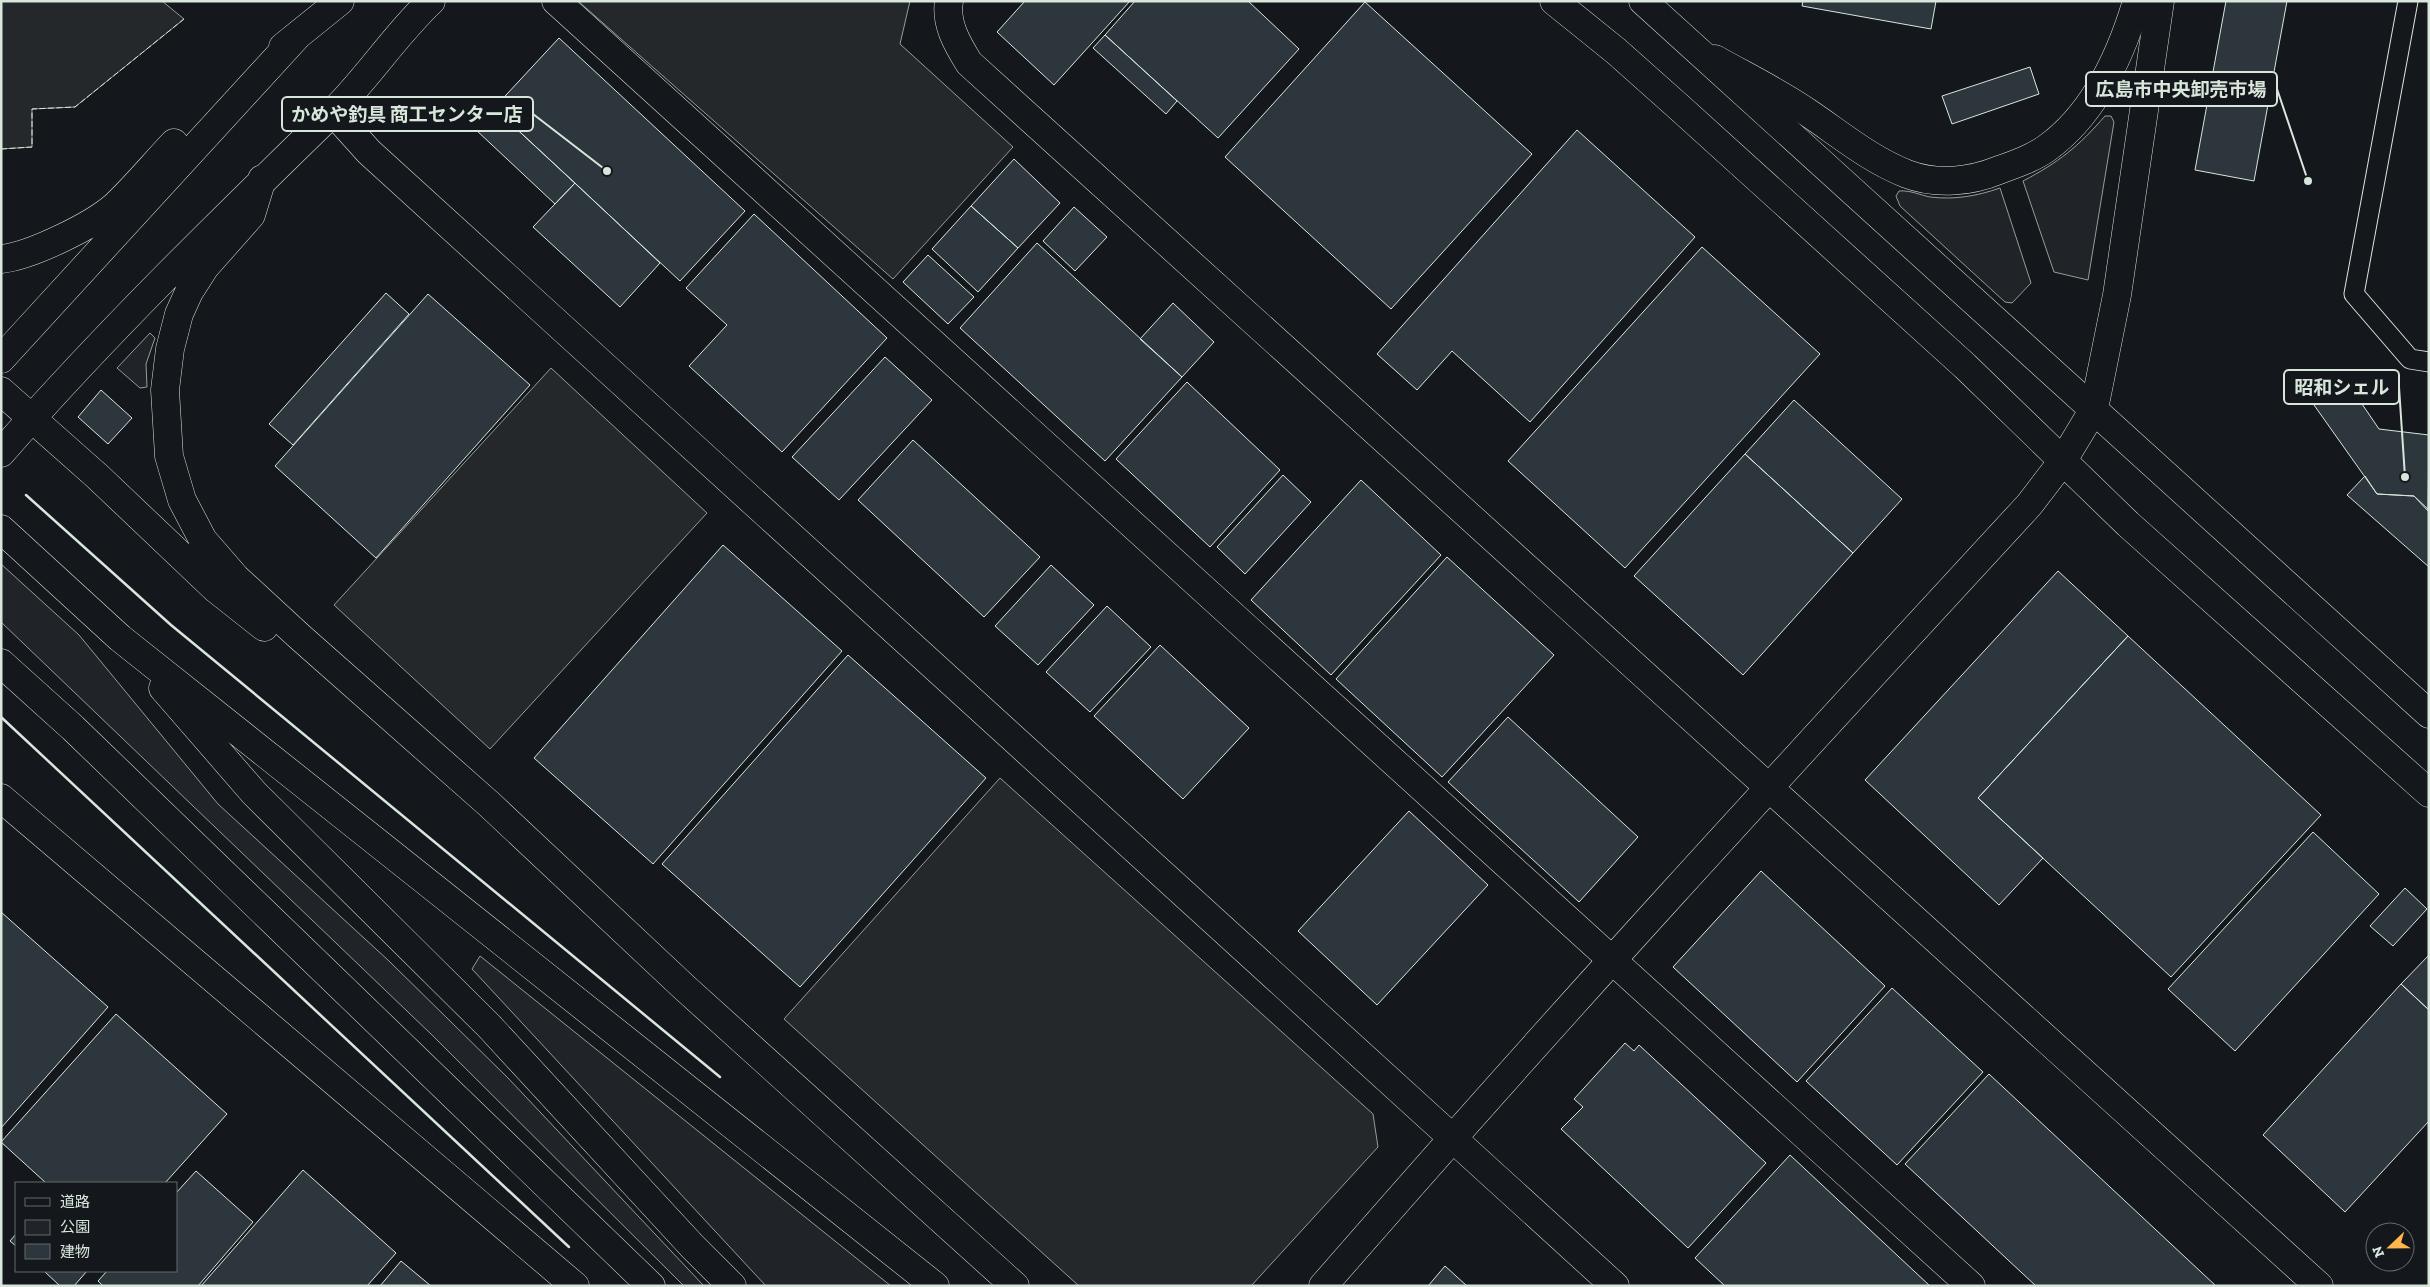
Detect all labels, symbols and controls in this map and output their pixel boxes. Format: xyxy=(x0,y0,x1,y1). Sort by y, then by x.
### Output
callout: 広島市中央卸売市場 xyxy=(2086,72,2277,106)
text: 広島市中央卸売市場 xyxy=(2095,78,2267,101)
callout: かめや釣具 商工センター店 xyxy=(282,97,533,131)
text: かめや釣具 商工センター店 xyxy=(291,103,523,126)
callout: 昭和シェル xyxy=(2284,370,2399,404)
text: 昭和シェル xyxy=(2294,376,2390,399)
legend xyxy=(15,1182,178,1272)
text: 道路 xyxy=(60,1193,90,1211)
text: 公園 xyxy=(60,1218,90,1236)
north arrow xyxy=(2365,1222,2415,1272)
text: 建物 xyxy=(60,1243,90,1261)
text: N xyxy=(2368,1243,2388,1260)

